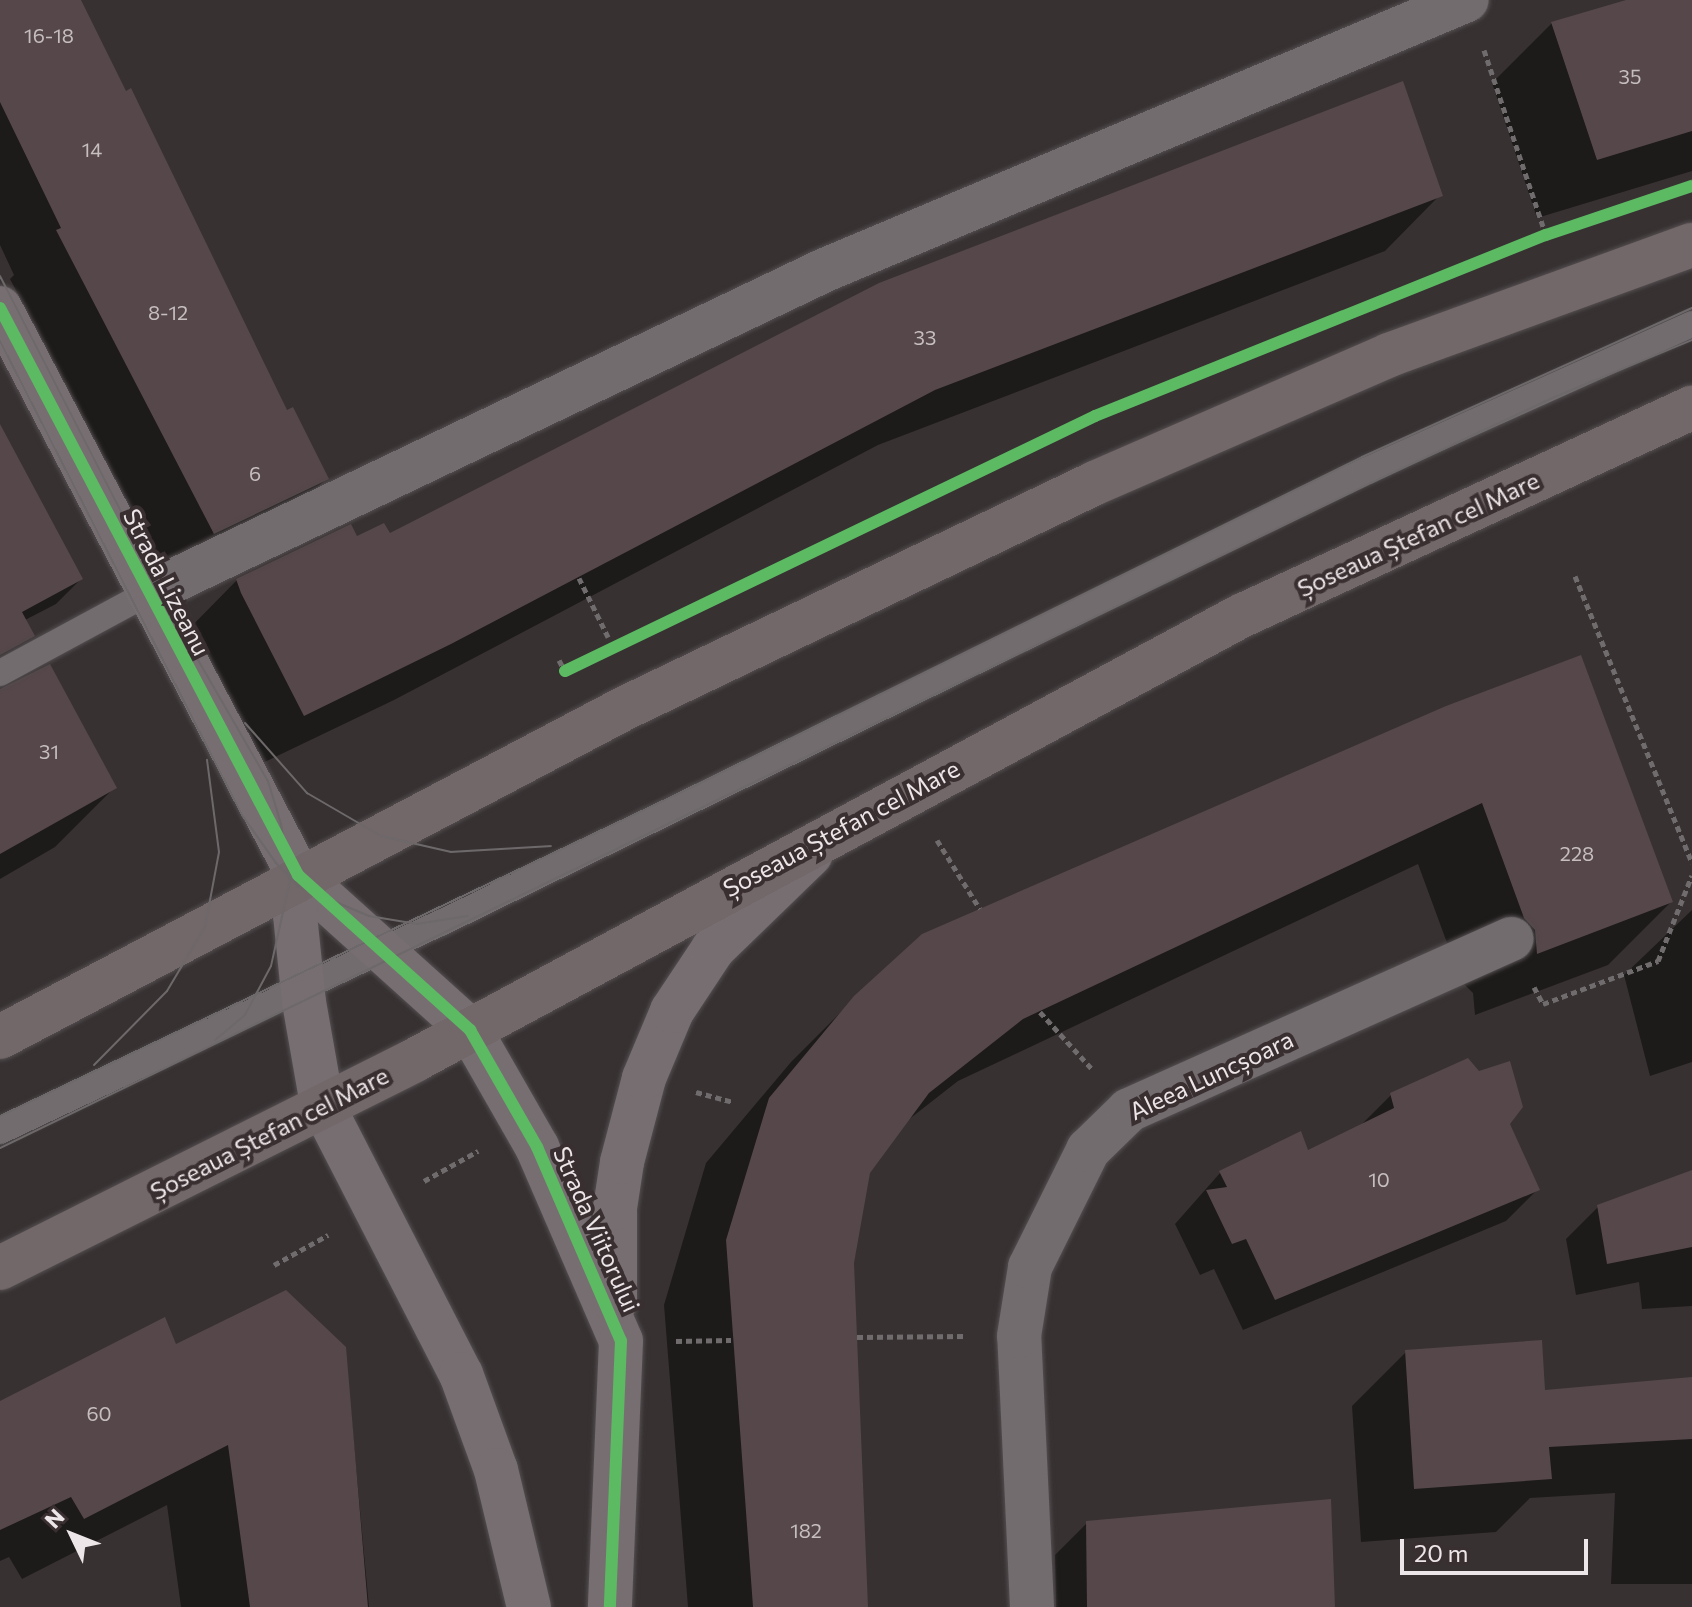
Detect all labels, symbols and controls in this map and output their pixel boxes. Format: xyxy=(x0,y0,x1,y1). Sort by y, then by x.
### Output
house number: 16-18 xyxy=(24,23,74,47)
house number: 35 xyxy=(1619,64,1641,88)
house number: 14 xyxy=(82,137,102,161)
house number: 8-12 xyxy=(148,300,188,324)
house number: 33 xyxy=(914,325,936,349)
house number: 6 xyxy=(249,461,261,485)
street label: Șoseaua Ștefan cel Mare xyxy=(1293,465,1543,603)
street label: Strada Lizeanu xyxy=(118,504,216,660)
house number: 31 xyxy=(39,739,59,763)
street label: Șoseaua Ștefan cel Mare xyxy=(718,753,964,903)
house number: 228 xyxy=(1560,841,1594,865)
street label: Aleea Luncșoara xyxy=(1124,1024,1298,1126)
street label: Șoseaua Ștefan cel Mare xyxy=(145,1060,393,1206)
street label: Strada Viitorului xyxy=(548,1142,646,1316)
house number: 10 xyxy=(1368,1167,1390,1191)
house number: 60 xyxy=(86,1401,112,1425)
north arrow xyxy=(32,1495,112,1575)
text: N xyxy=(39,1503,70,1534)
house number: 182 xyxy=(790,1518,822,1542)
scale bar xyxy=(1404,1523,1592,1573)
text: 20 m xyxy=(1414,1538,1468,1567)

